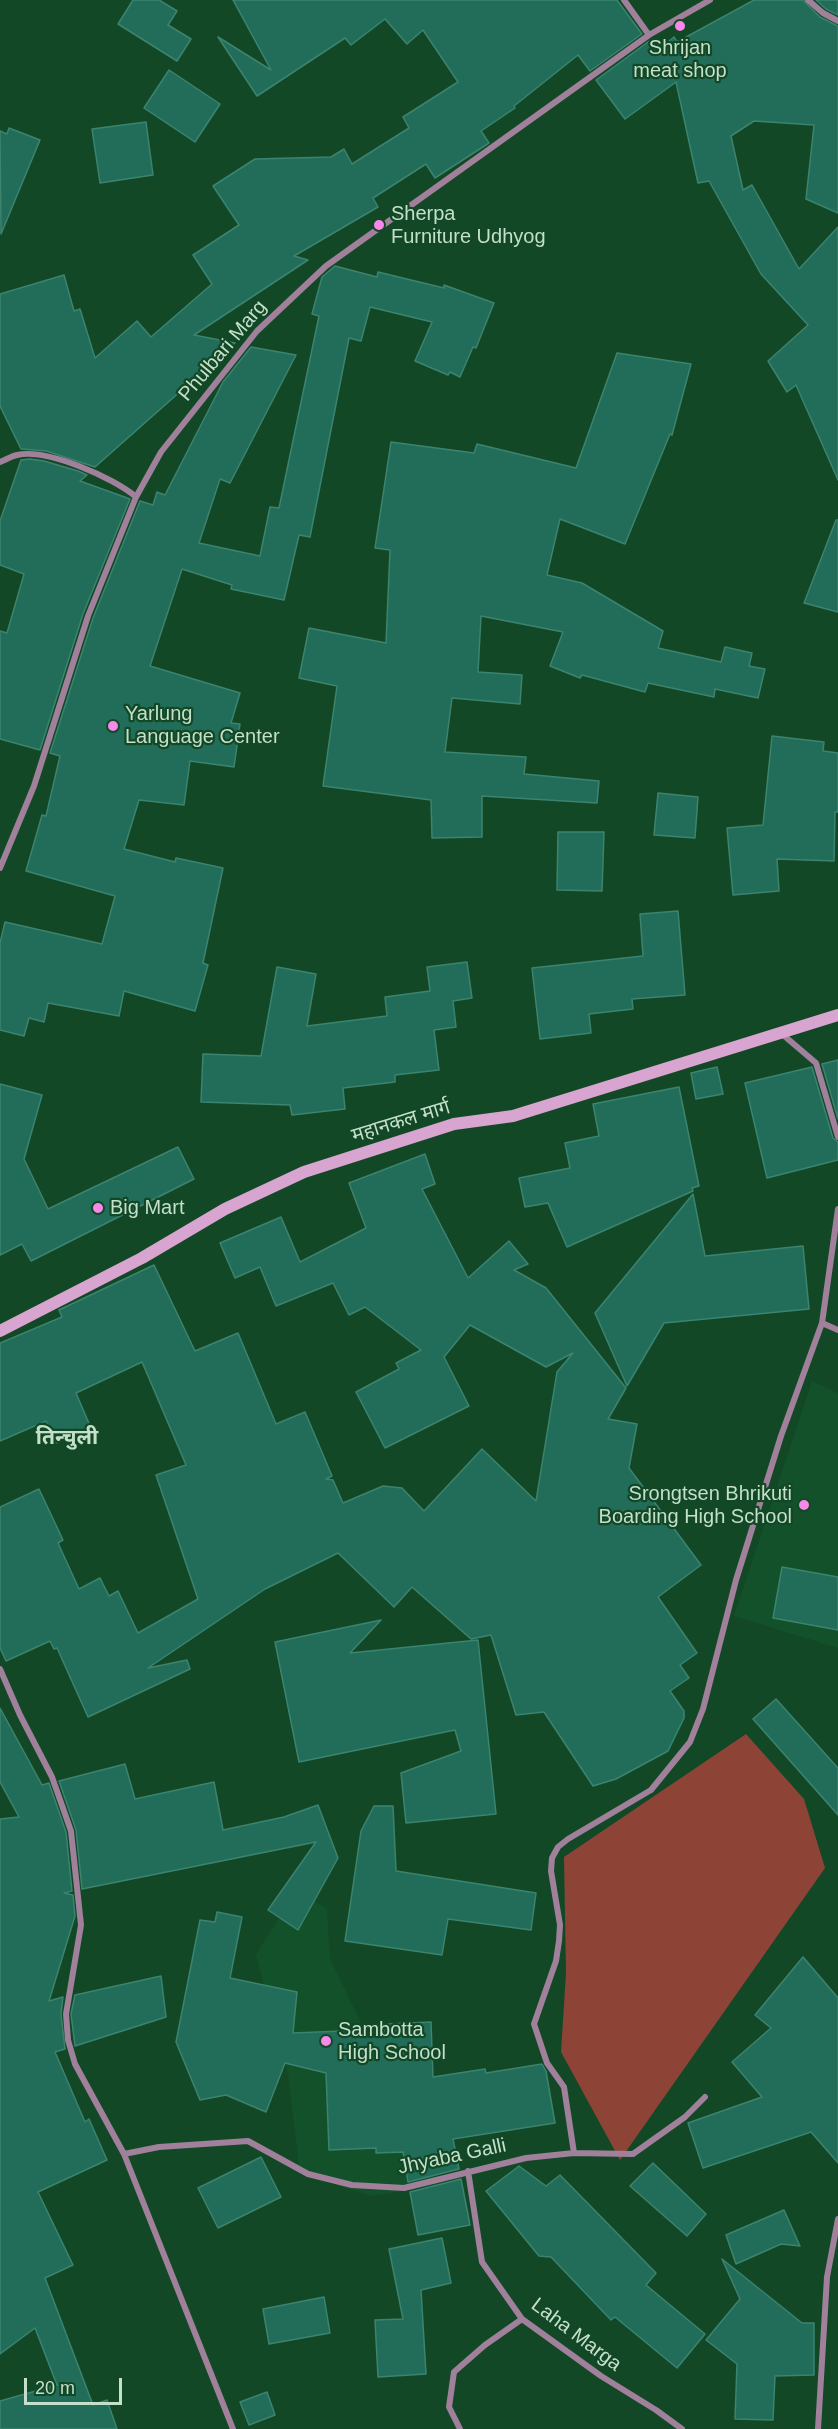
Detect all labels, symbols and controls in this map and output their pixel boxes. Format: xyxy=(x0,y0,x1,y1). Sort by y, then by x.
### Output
marker: Shrijan meat shop xyxy=(673,19,687,33)
place label: Shrijan meat shop xyxy=(633,36,727,83)
place label: Sherpa Furniture Udhyog xyxy=(391,202,546,249)
marker: Sherpa Furniture Udhyog xyxy=(372,218,386,232)
street label: Phulbari Marg xyxy=(174,296,272,406)
place label: Yarlung Language Center xyxy=(125,702,280,749)
marker: Yarlung Language Center xyxy=(106,719,120,733)
street label: महानकल मार्ग xyxy=(349,1096,453,1148)
place label: Big Mart xyxy=(110,1196,184,1220)
marker: Big Mart xyxy=(91,1201,105,1215)
district label: तिन्चुली xyxy=(36,1425,98,1451)
place label: Srongtsen Bhrikuti Boarding High School xyxy=(599,1482,792,1529)
marker: Srongtsen Bhrikuti Boarding High School xyxy=(797,1498,811,1512)
place label: Sambotta High School xyxy=(338,2018,446,2065)
marker: Sambotta High School xyxy=(319,2034,333,2048)
street label: Jhyaba Galli xyxy=(396,2134,508,2180)
street label: Laha Marga xyxy=(526,2293,626,2377)
scale bar xyxy=(27,2366,124,2404)
text: 20 m xyxy=(35,2378,75,2398)

